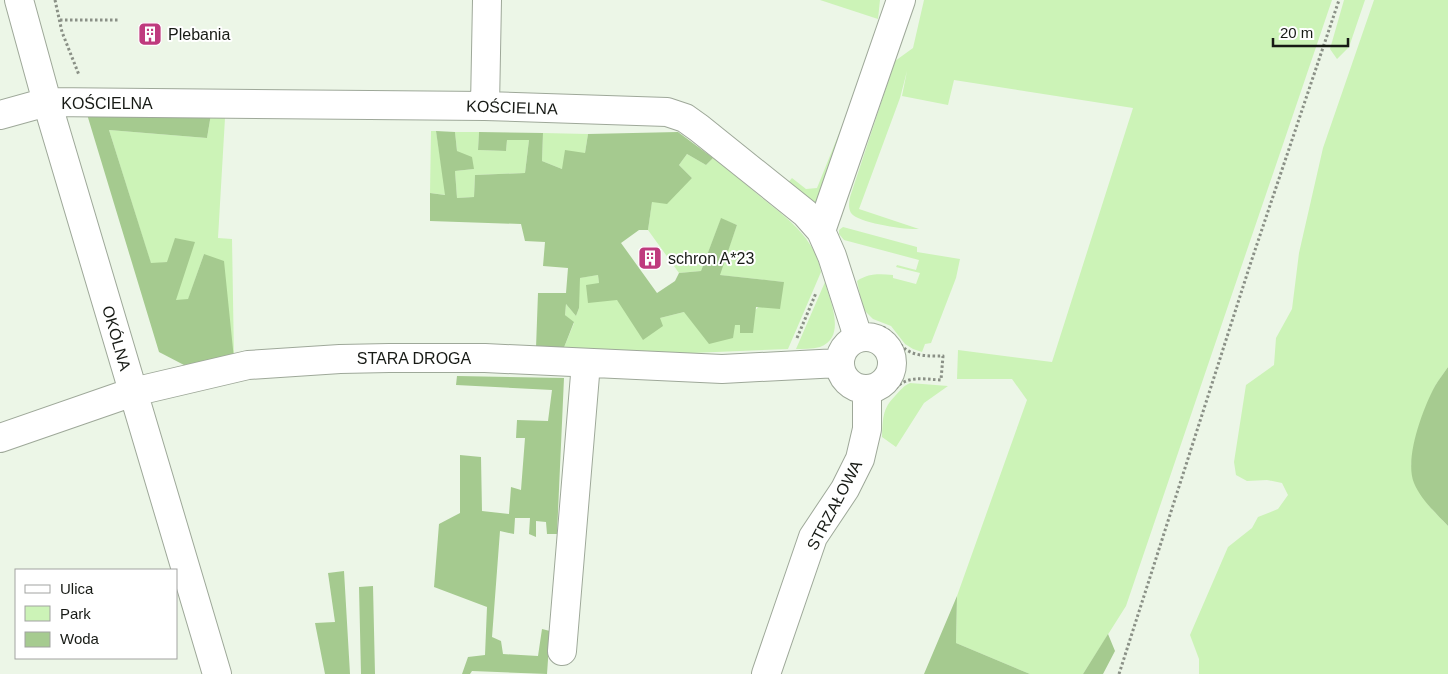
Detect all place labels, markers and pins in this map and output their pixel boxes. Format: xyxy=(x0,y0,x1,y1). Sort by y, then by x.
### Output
building icon: Plebania xyxy=(137,21,163,47)
place label: Plebania xyxy=(168,26,230,43)
building icon: schron A*23 xyxy=(637,245,663,271)
place label: schron A*23 xyxy=(668,250,754,267)

